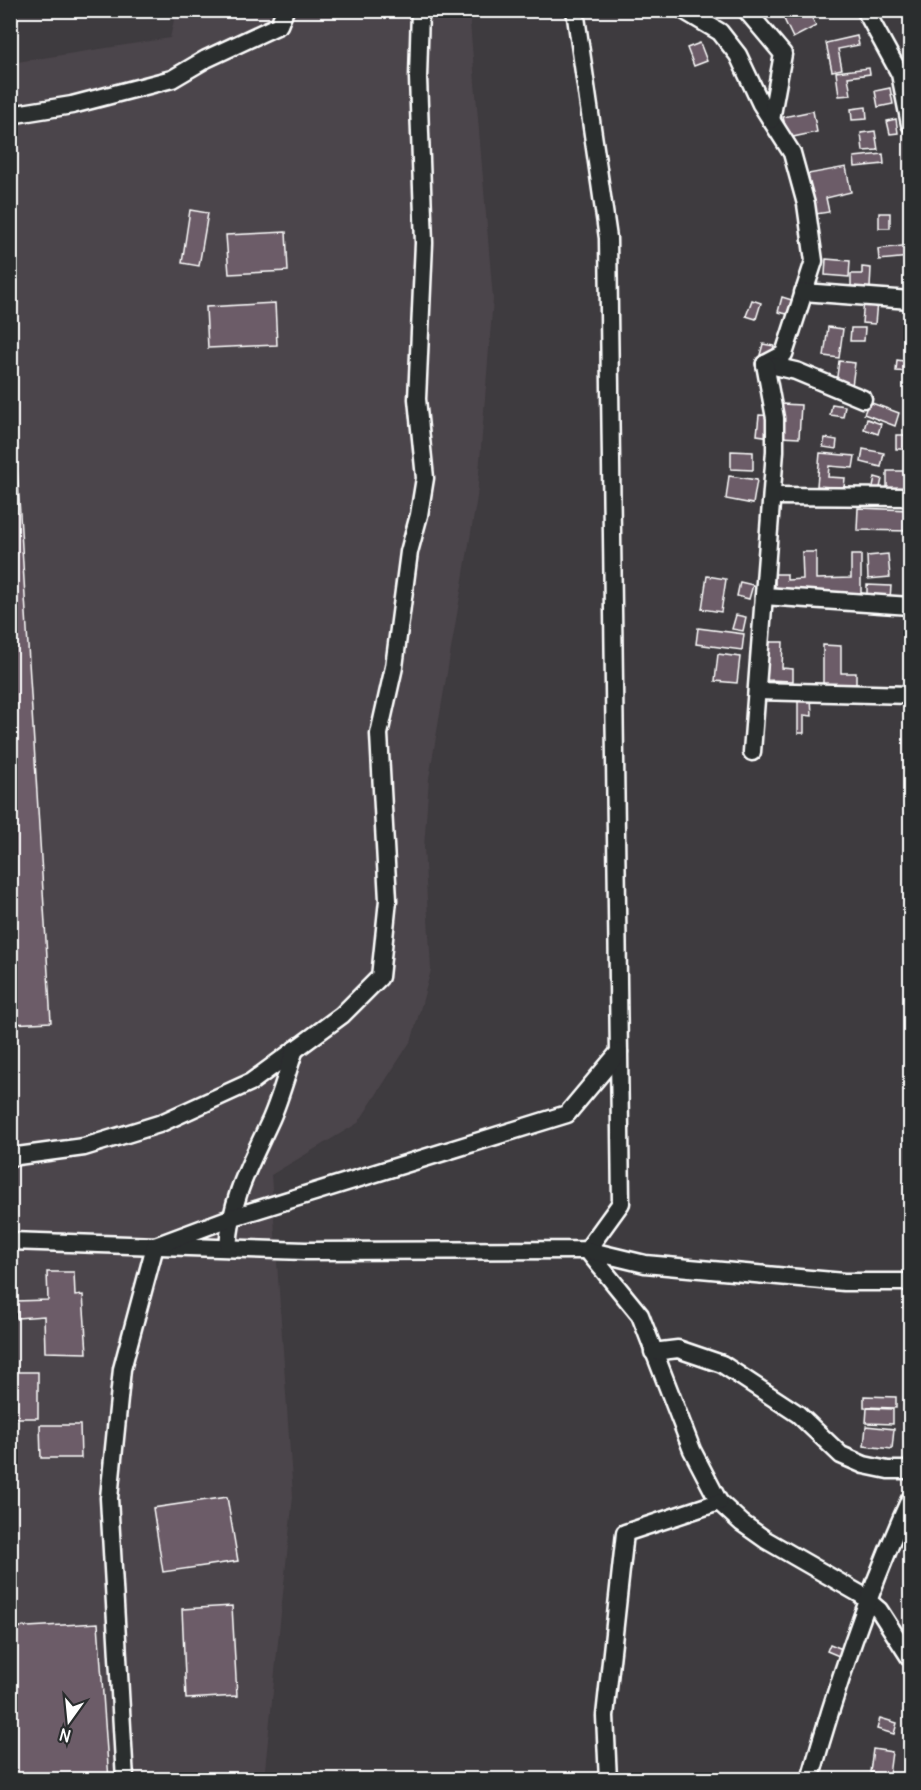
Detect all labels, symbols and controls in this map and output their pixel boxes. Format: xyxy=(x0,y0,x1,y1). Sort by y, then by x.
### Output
north arrow xyxy=(39,1691,99,1751)
text: N xyxy=(57,1724,73,1747)

